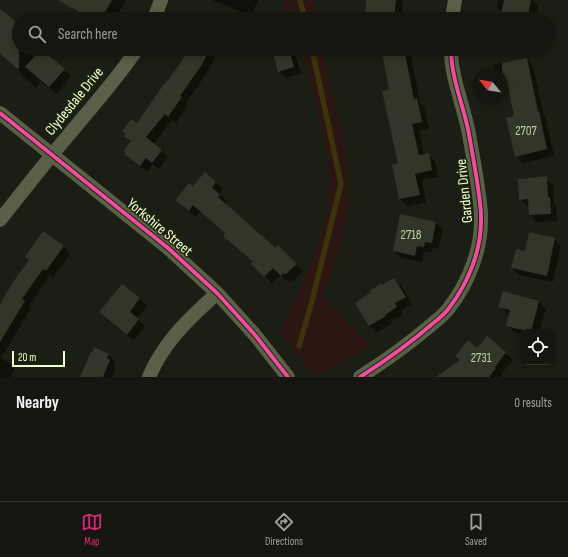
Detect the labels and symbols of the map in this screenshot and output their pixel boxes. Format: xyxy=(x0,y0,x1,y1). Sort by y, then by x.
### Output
street label: Clydesdale Drive xyxy=(41,63,108,139)
north arrow xyxy=(472,68,508,104)
house number: 2707 xyxy=(515,123,538,139)
street label: Garden Drive xyxy=(452,158,477,224)
street label: Yorkshire Street xyxy=(123,194,197,261)
house number: 2718 xyxy=(401,227,422,243)
scale bar xyxy=(12,349,65,368)
house number: 2731 xyxy=(471,350,492,366)

